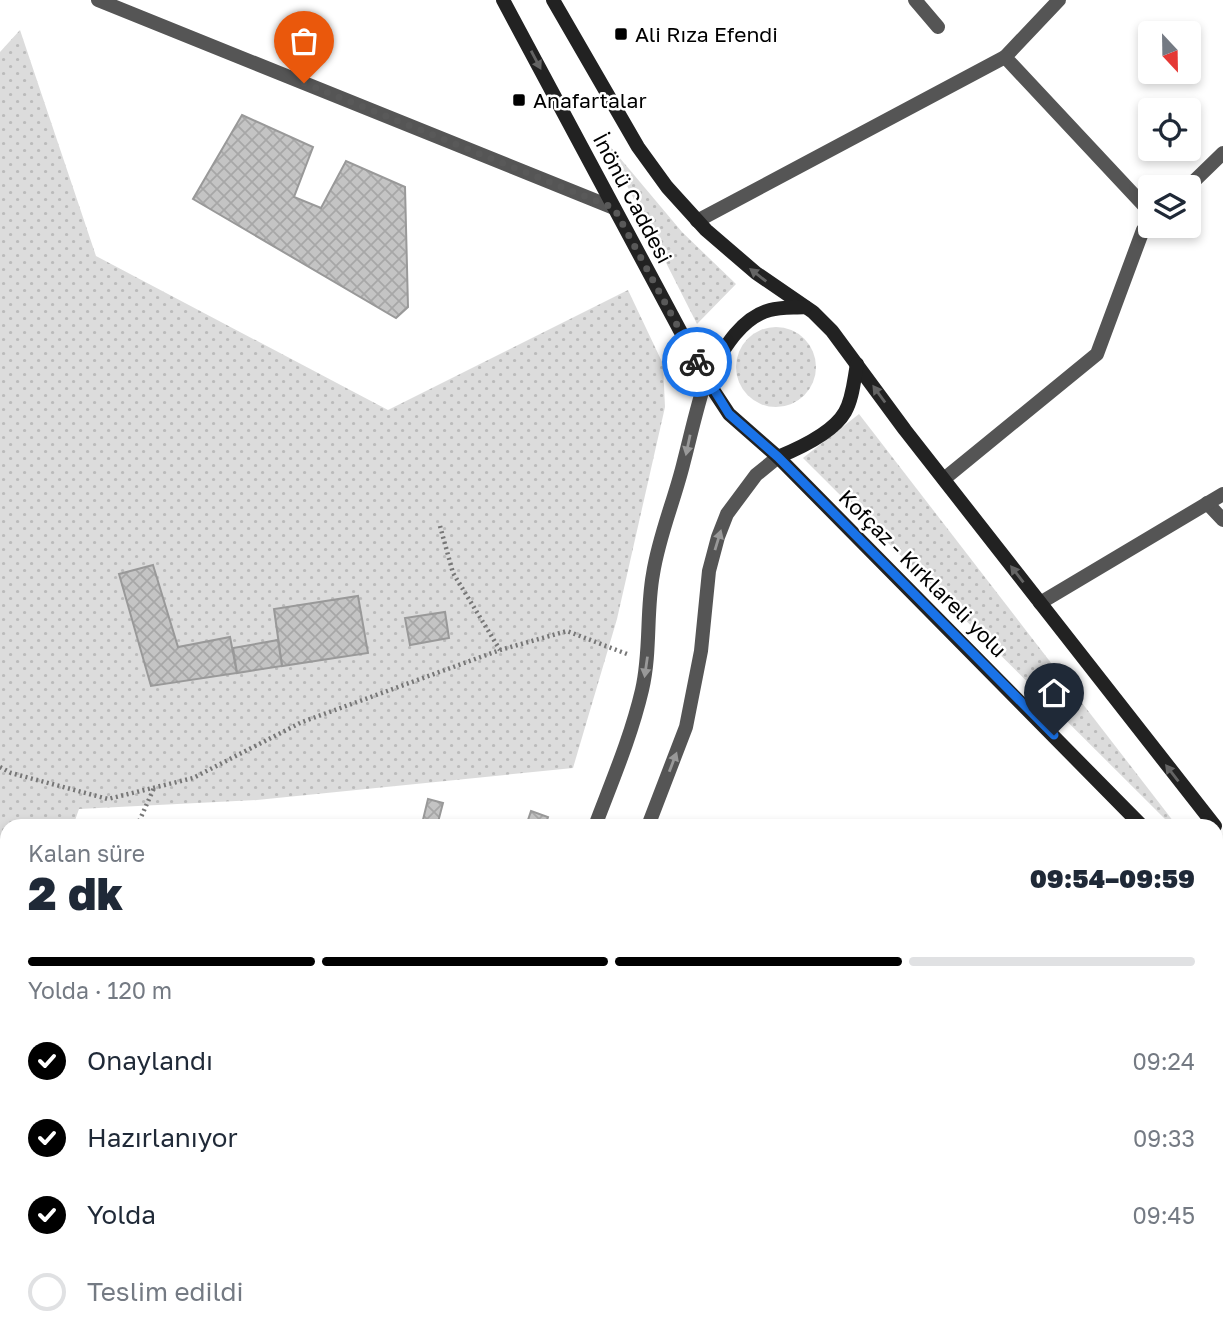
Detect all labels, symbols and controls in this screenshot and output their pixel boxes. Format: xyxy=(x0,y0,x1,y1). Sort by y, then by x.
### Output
pin xyxy=(274,11,334,83)
place label: Ali Rıza Efendi xyxy=(635,21,778,47)
north arrow xyxy=(1138,21,1200,84)
map controls xyxy=(1138,21,1201,238)
icon: bag xyxy=(285,22,323,60)
marker: Ali Rıza Efendi xyxy=(613,26,629,42)
one-way arrow xyxy=(531,50,542,70)
place label: Anafartalar xyxy=(533,87,647,113)
marker: Anafartalar xyxy=(511,92,527,108)
button: locate xyxy=(1138,98,1201,161)
street label: İnönü Caddesi xyxy=(588,128,678,268)
button: layers xyxy=(1138,175,1201,238)
one-way arrow xyxy=(750,267,768,282)
courier xyxy=(662,327,732,397)
icon: bike xyxy=(678,343,716,381)
one-way arrow xyxy=(872,385,886,403)
one-way arrow xyxy=(682,434,693,456)
street label: Kofçaz - Kırklareli yolu xyxy=(834,484,1012,662)
one-way arrow xyxy=(713,530,723,551)
one-way arrow xyxy=(1010,566,1025,584)
one-way arrow xyxy=(640,656,651,678)
pin xyxy=(1024,663,1084,735)
icon: home xyxy=(1035,674,1073,712)
one-way arrow xyxy=(667,752,678,773)
one-way arrow xyxy=(1166,764,1180,782)
text: Kalan süre xyxy=(28,839,145,867)
text: 09:54–09:59 xyxy=(1030,863,1195,894)
text: 2 dk xyxy=(28,865,123,920)
text: Yolda · 120 m xyxy=(28,976,172,1004)
icon: check xyxy=(28,1042,66,1080)
text: Onaylandı xyxy=(87,1045,213,1076)
text: 09:24 xyxy=(1133,1047,1195,1075)
icon: check xyxy=(28,1119,66,1157)
text: Hazırlanıyor xyxy=(87,1122,238,1153)
text: 09:33 xyxy=(1133,1124,1195,1152)
icon: check xyxy=(28,1196,66,1234)
text: Yolda xyxy=(87,1199,156,1230)
text: 09:45 xyxy=(1133,1201,1195,1229)
text: Teslim edildi xyxy=(87,1276,244,1307)

